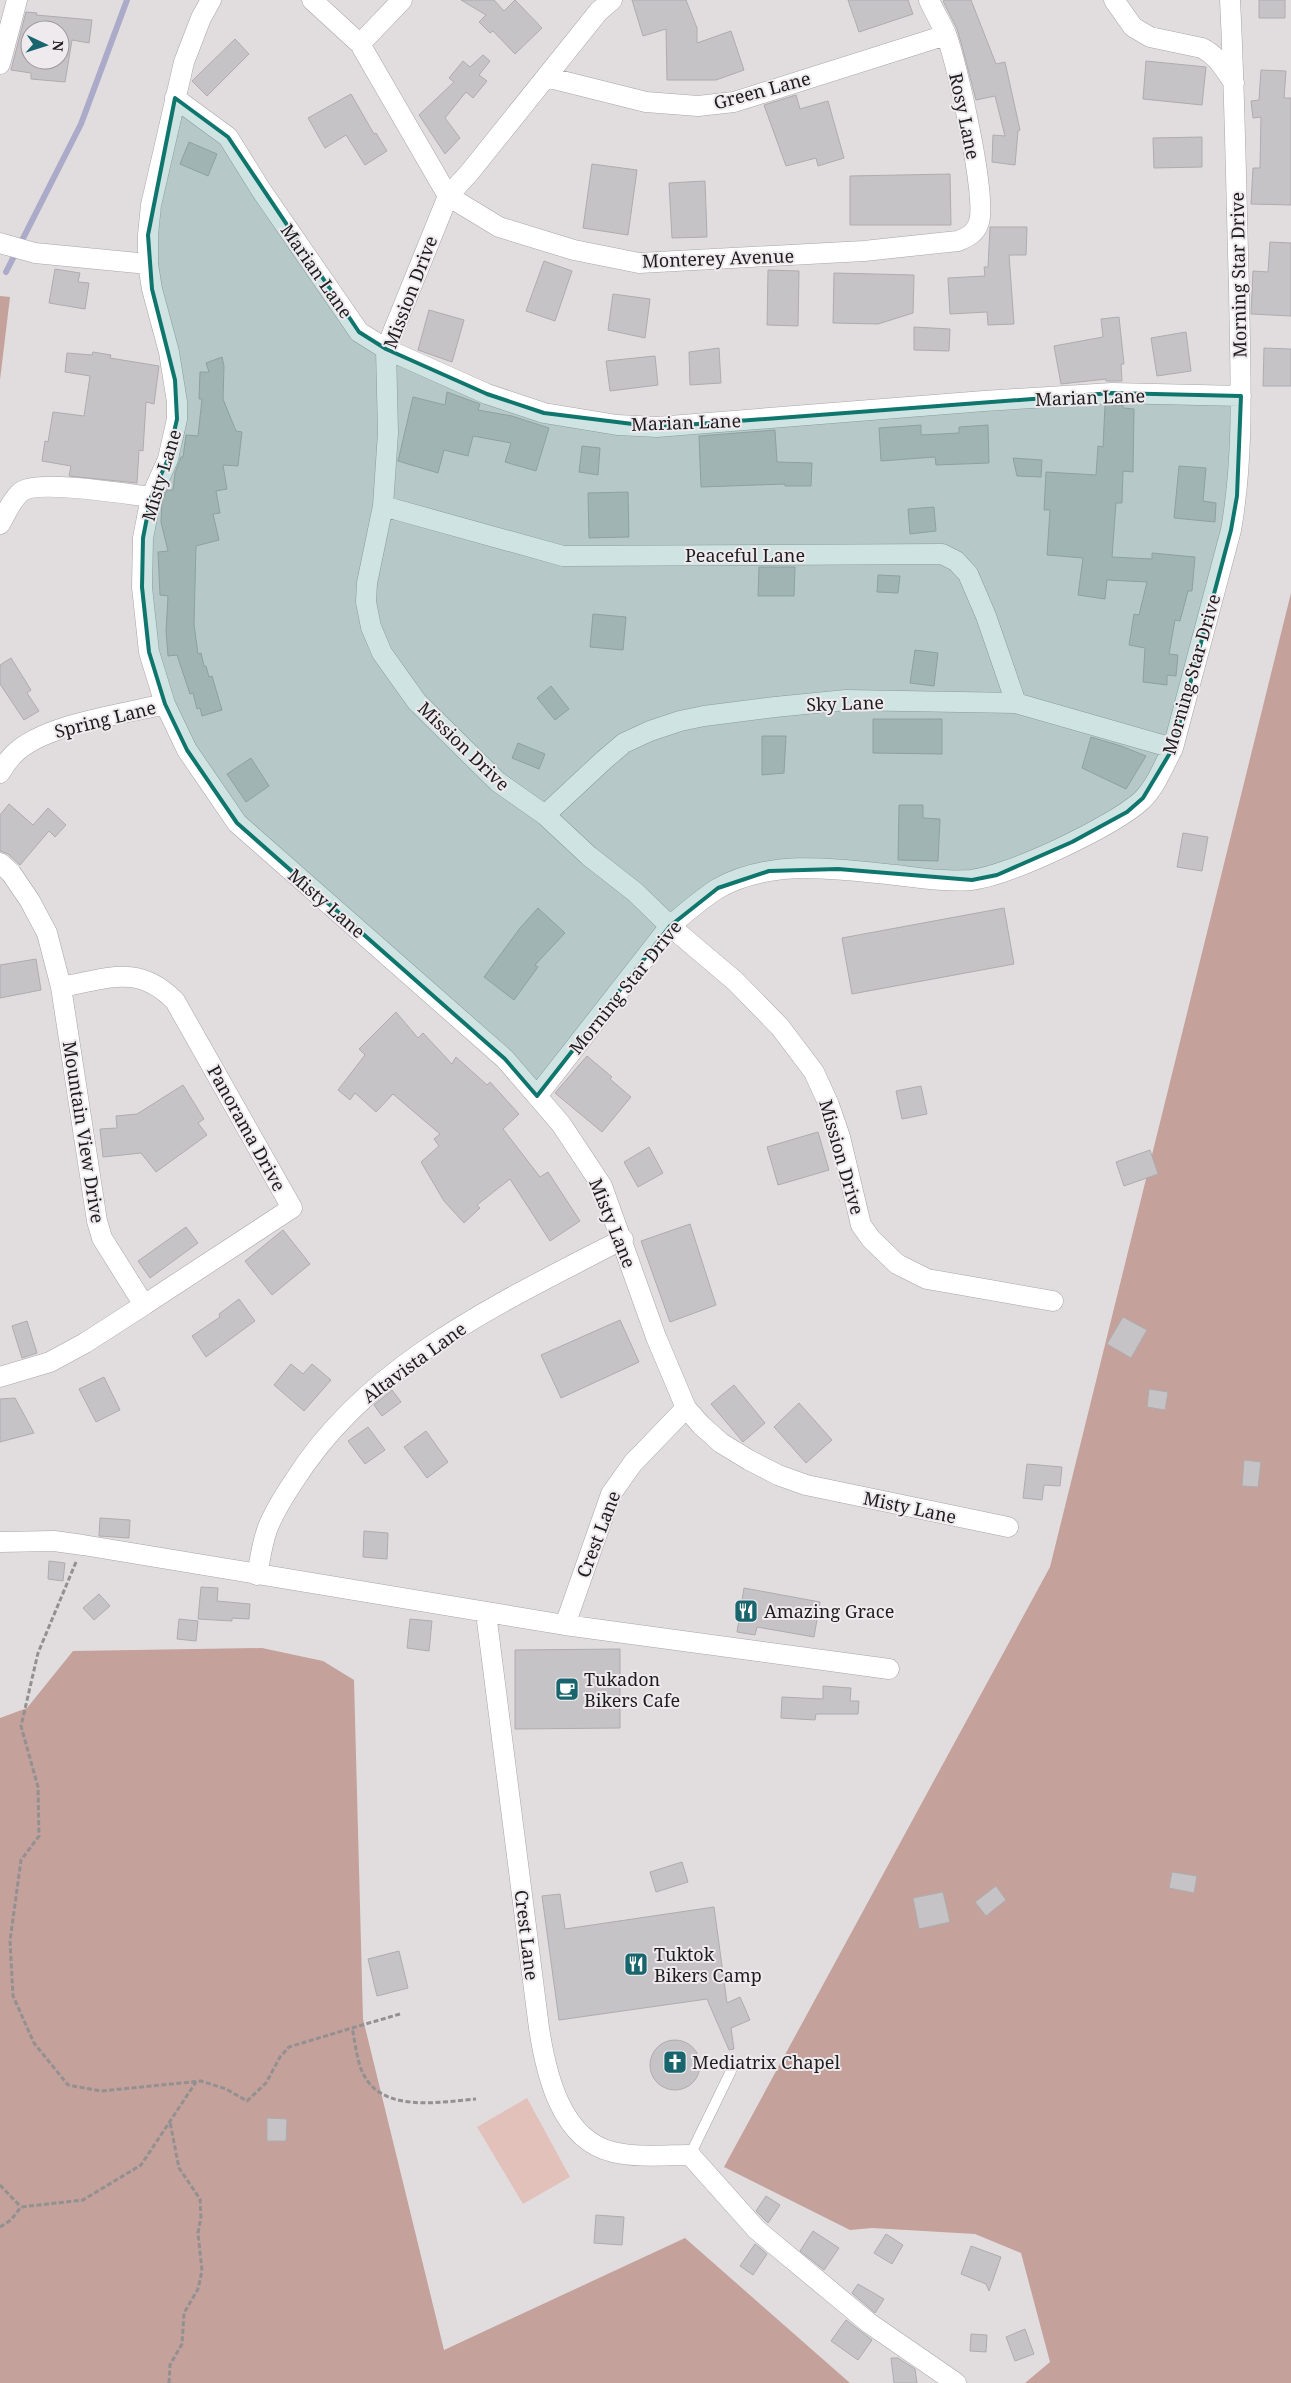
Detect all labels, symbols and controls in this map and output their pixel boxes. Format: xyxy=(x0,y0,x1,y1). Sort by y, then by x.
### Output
north arrow xyxy=(20,20,70,70)
text: N xyxy=(49,40,68,52)
street label: Green Lane xyxy=(711,66,813,114)
street label: Rosy Lane xyxy=(944,71,986,161)
street label: Morning Star Drive xyxy=(1225,192,1251,358)
street label: Marian Lane xyxy=(276,219,358,323)
street label: Mission Drive xyxy=(378,232,442,352)
street label: Monterey Avenue xyxy=(642,243,794,273)
street label: Marian Lane xyxy=(1034,383,1146,411)
street label: Marian Lane xyxy=(630,408,742,436)
street label: Misty Lane xyxy=(136,426,186,524)
street label: Peaceful Lane xyxy=(685,543,805,567)
street label: Morning Star Drive xyxy=(1157,591,1225,757)
street label: Sky Lane xyxy=(806,690,884,716)
street label: Spring Lane xyxy=(52,695,158,743)
street label: Mission Drive xyxy=(413,696,515,796)
street label: Misty Lane xyxy=(283,863,371,943)
street label: Morning Star Drive xyxy=(563,915,687,1059)
street label: Mountain View Drive xyxy=(58,1039,110,1225)
street label: Panorama Drive xyxy=(202,1061,292,1195)
street label: Mission Drive xyxy=(814,1097,870,1217)
street label: Misty Lane xyxy=(584,1175,642,1271)
street label: Altavista Lane xyxy=(357,1316,471,1408)
street label: Misty Lane xyxy=(861,1485,959,1529)
street label: Crest Lane xyxy=(571,1487,625,1581)
restaurant icon: Amazing Grace xyxy=(733,1598,759,1624)
place label: Amazing Grace xyxy=(764,1599,894,1623)
place label: Tukadon Bikers Cafe xyxy=(584,1667,680,1712)
cafe icon: Tukadon Bikers Cafe xyxy=(554,1676,580,1702)
street label: Crest Lane xyxy=(510,1888,544,1982)
place label: Tuktok Bikers Camp xyxy=(654,1942,762,1987)
restaurant icon: Tuktok Bikers Camp xyxy=(623,1951,649,1977)
church icon: Mediatrix Chapel xyxy=(662,2049,688,2075)
place label: Mediatrix Chapel xyxy=(692,2050,840,2074)

